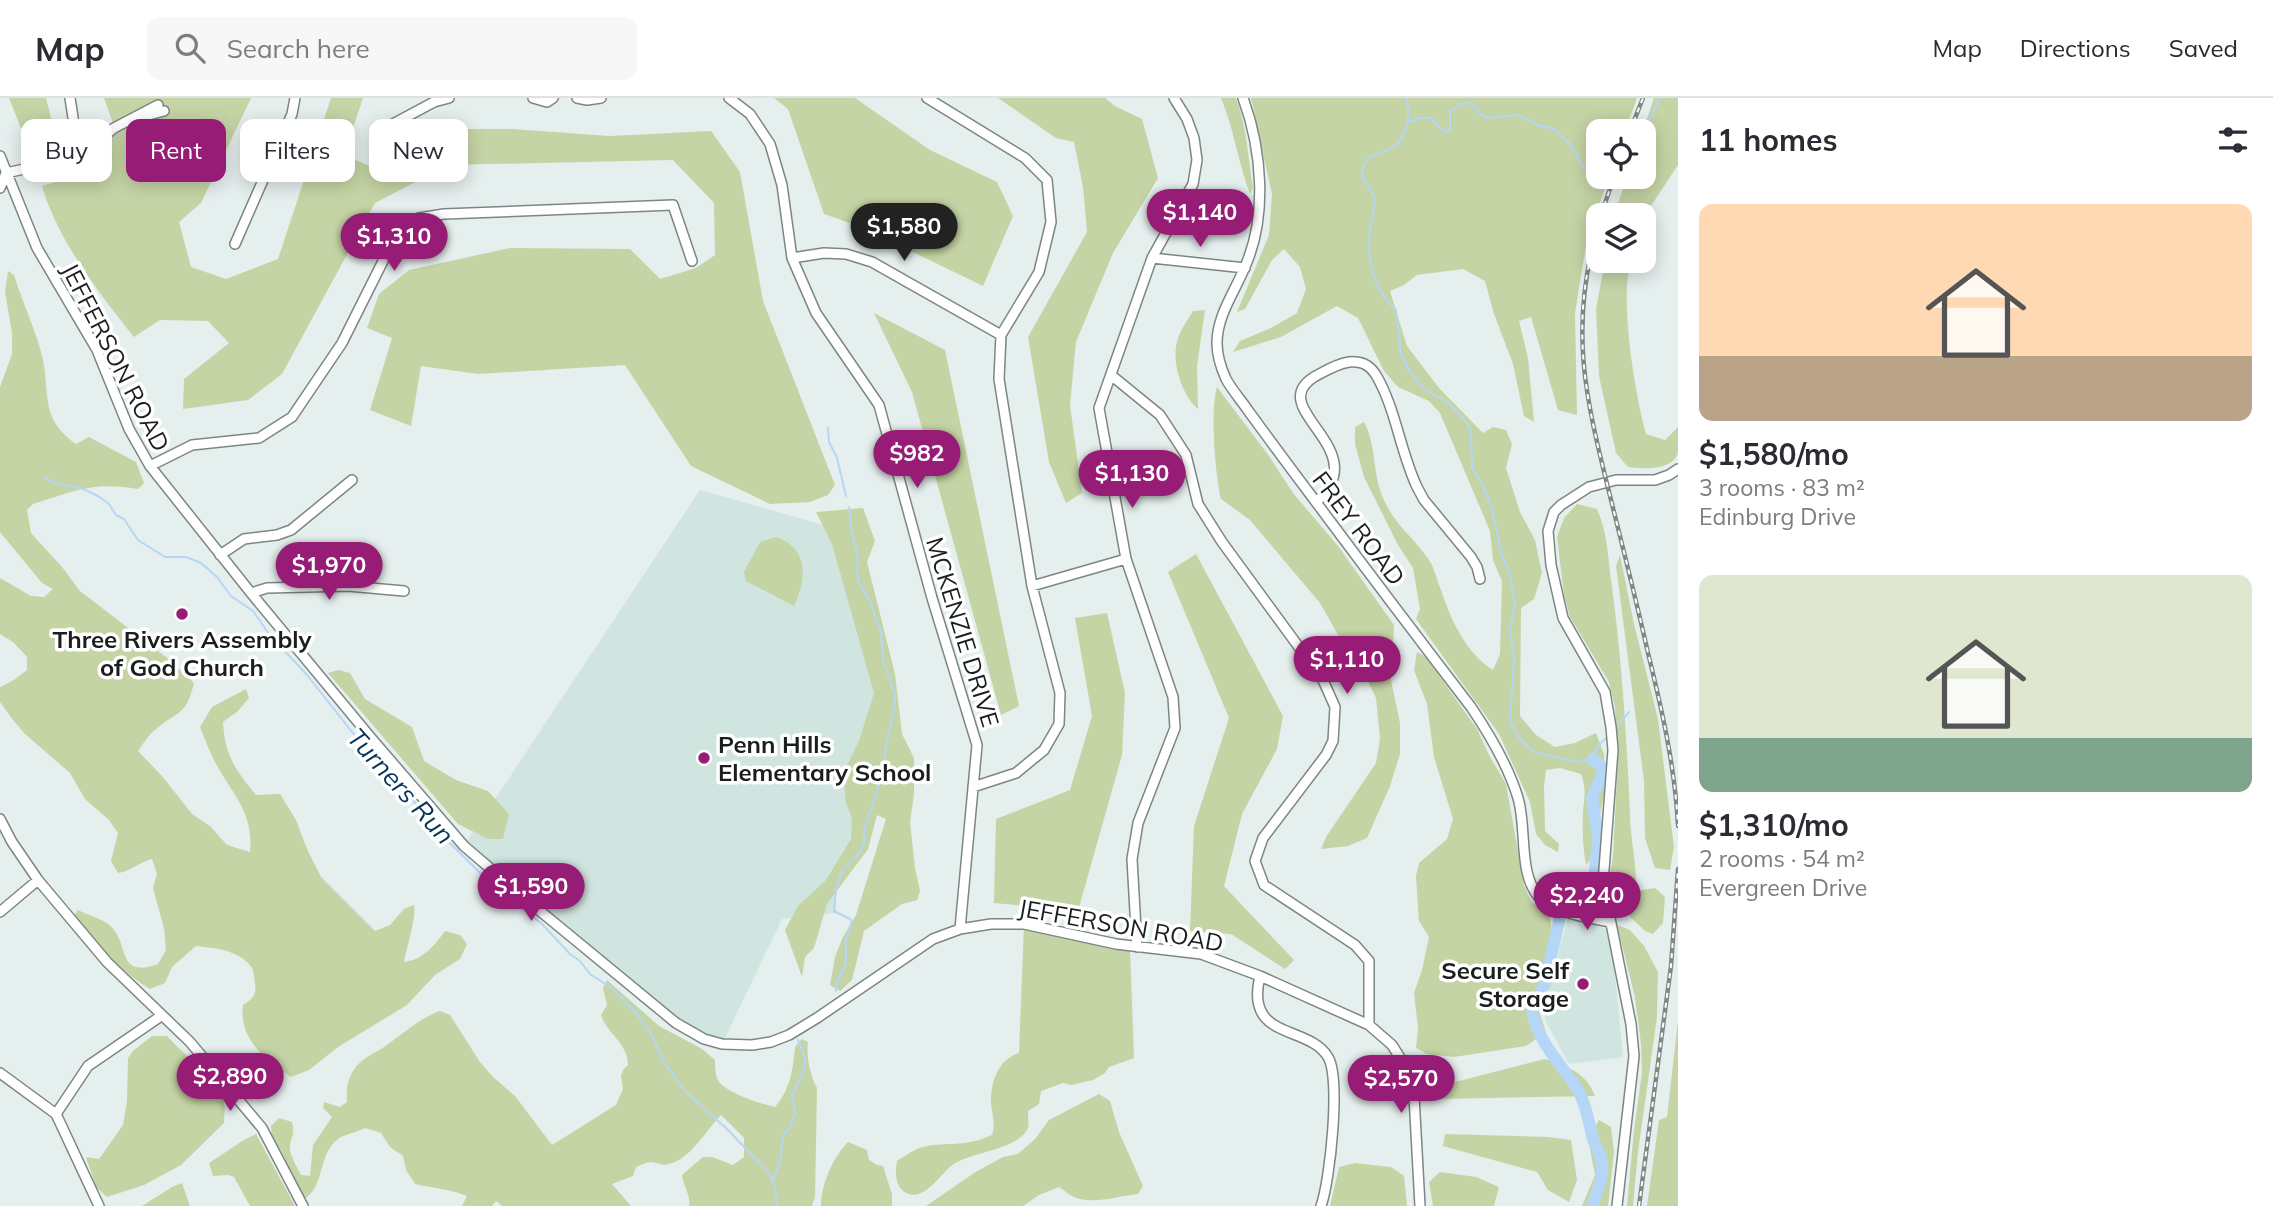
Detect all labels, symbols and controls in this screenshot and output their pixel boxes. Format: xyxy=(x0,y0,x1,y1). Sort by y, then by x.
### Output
search box xyxy=(147,17,637,80)
text: Map xyxy=(35,28,105,69)
icon: search xyxy=(171,29,209,67)
text: Search here xyxy=(227,32,370,65)
text: Map xyxy=(1932,33,1982,63)
text: Directions xyxy=(2020,33,2131,63)
text: Saved xyxy=(2169,33,2238,63)
chip: Buy xyxy=(21,119,112,182)
chip: Rent xyxy=(126,119,226,182)
chip: Filters xyxy=(240,119,355,182)
chip: New xyxy=(369,119,468,182)
map controls xyxy=(1586,119,1656,273)
button: locate xyxy=(1586,119,1656,189)
text: 11 homes xyxy=(1699,121,1838,159)
icon: filters xyxy=(2214,121,2252,159)
pin: $1,140 xyxy=(1143,190,1257,249)
text: $1,140 xyxy=(1163,197,1237,226)
button: layers xyxy=(1586,203,1656,273)
pin: $1,580 xyxy=(847,204,961,263)
text: $1,580 xyxy=(867,211,941,240)
pin: $1,310 xyxy=(337,214,451,273)
text: $1,310 xyxy=(357,221,431,250)
icon: home xyxy=(1913,250,2039,376)
street label: JEFFERSON ROAD xyxy=(55,258,177,456)
pin: $982 xyxy=(876,430,958,490)
text: $1,580/mo xyxy=(1699,435,1849,473)
text: $982 xyxy=(889,438,945,467)
pin: $1,130 xyxy=(1075,450,1189,510)
text: $1,130 xyxy=(1095,458,1169,487)
street label: FREY ROAD xyxy=(1306,465,1412,591)
text: 3 rooms · 83 m² xyxy=(1699,473,1865,502)
text: Edinburg Drive xyxy=(1699,502,1856,531)
street label: MCKENZIE DRIVE xyxy=(920,534,1006,730)
pin: $1,970 xyxy=(272,542,386,602)
text: $1,970 xyxy=(292,550,366,579)
marker: Three Rivers Assembly of God Church xyxy=(174,606,190,622)
icon: home xyxy=(1913,621,2039,747)
place label: Three Rivers Assembly of God Church xyxy=(52,624,313,682)
pin: $1,110 xyxy=(1290,636,1404,696)
text: $1,110 xyxy=(1310,644,1384,673)
water label: Turners Run xyxy=(340,721,462,851)
place label: Penn Hills Elementary School xyxy=(718,729,931,787)
marker: Penn Hills Elementary School xyxy=(696,750,712,766)
text: $1,310/mo xyxy=(1699,806,1849,844)
text: 2 rooms · 54 m² xyxy=(1699,844,1865,873)
pin: $1,590 xyxy=(474,864,588,923)
text: $1,590 xyxy=(494,871,568,900)
pin: $2,240 xyxy=(1530,872,1644,932)
text: Evergreen Drive xyxy=(1699,873,1867,902)
text: $2,240 xyxy=(1550,880,1624,909)
street label: JEFFERSON ROAD xyxy=(1016,892,1226,958)
place label: Secure Self Storage xyxy=(1441,955,1570,1013)
marker: Secure Self Storage xyxy=(1575,976,1591,992)
pin: $2,890 xyxy=(173,1054,287,1113)
pin: $2,570 xyxy=(1344,1056,1458,1115)
text: $2,890 xyxy=(193,1061,267,1090)
text: $2,570 xyxy=(1364,1063,1438,1092)

